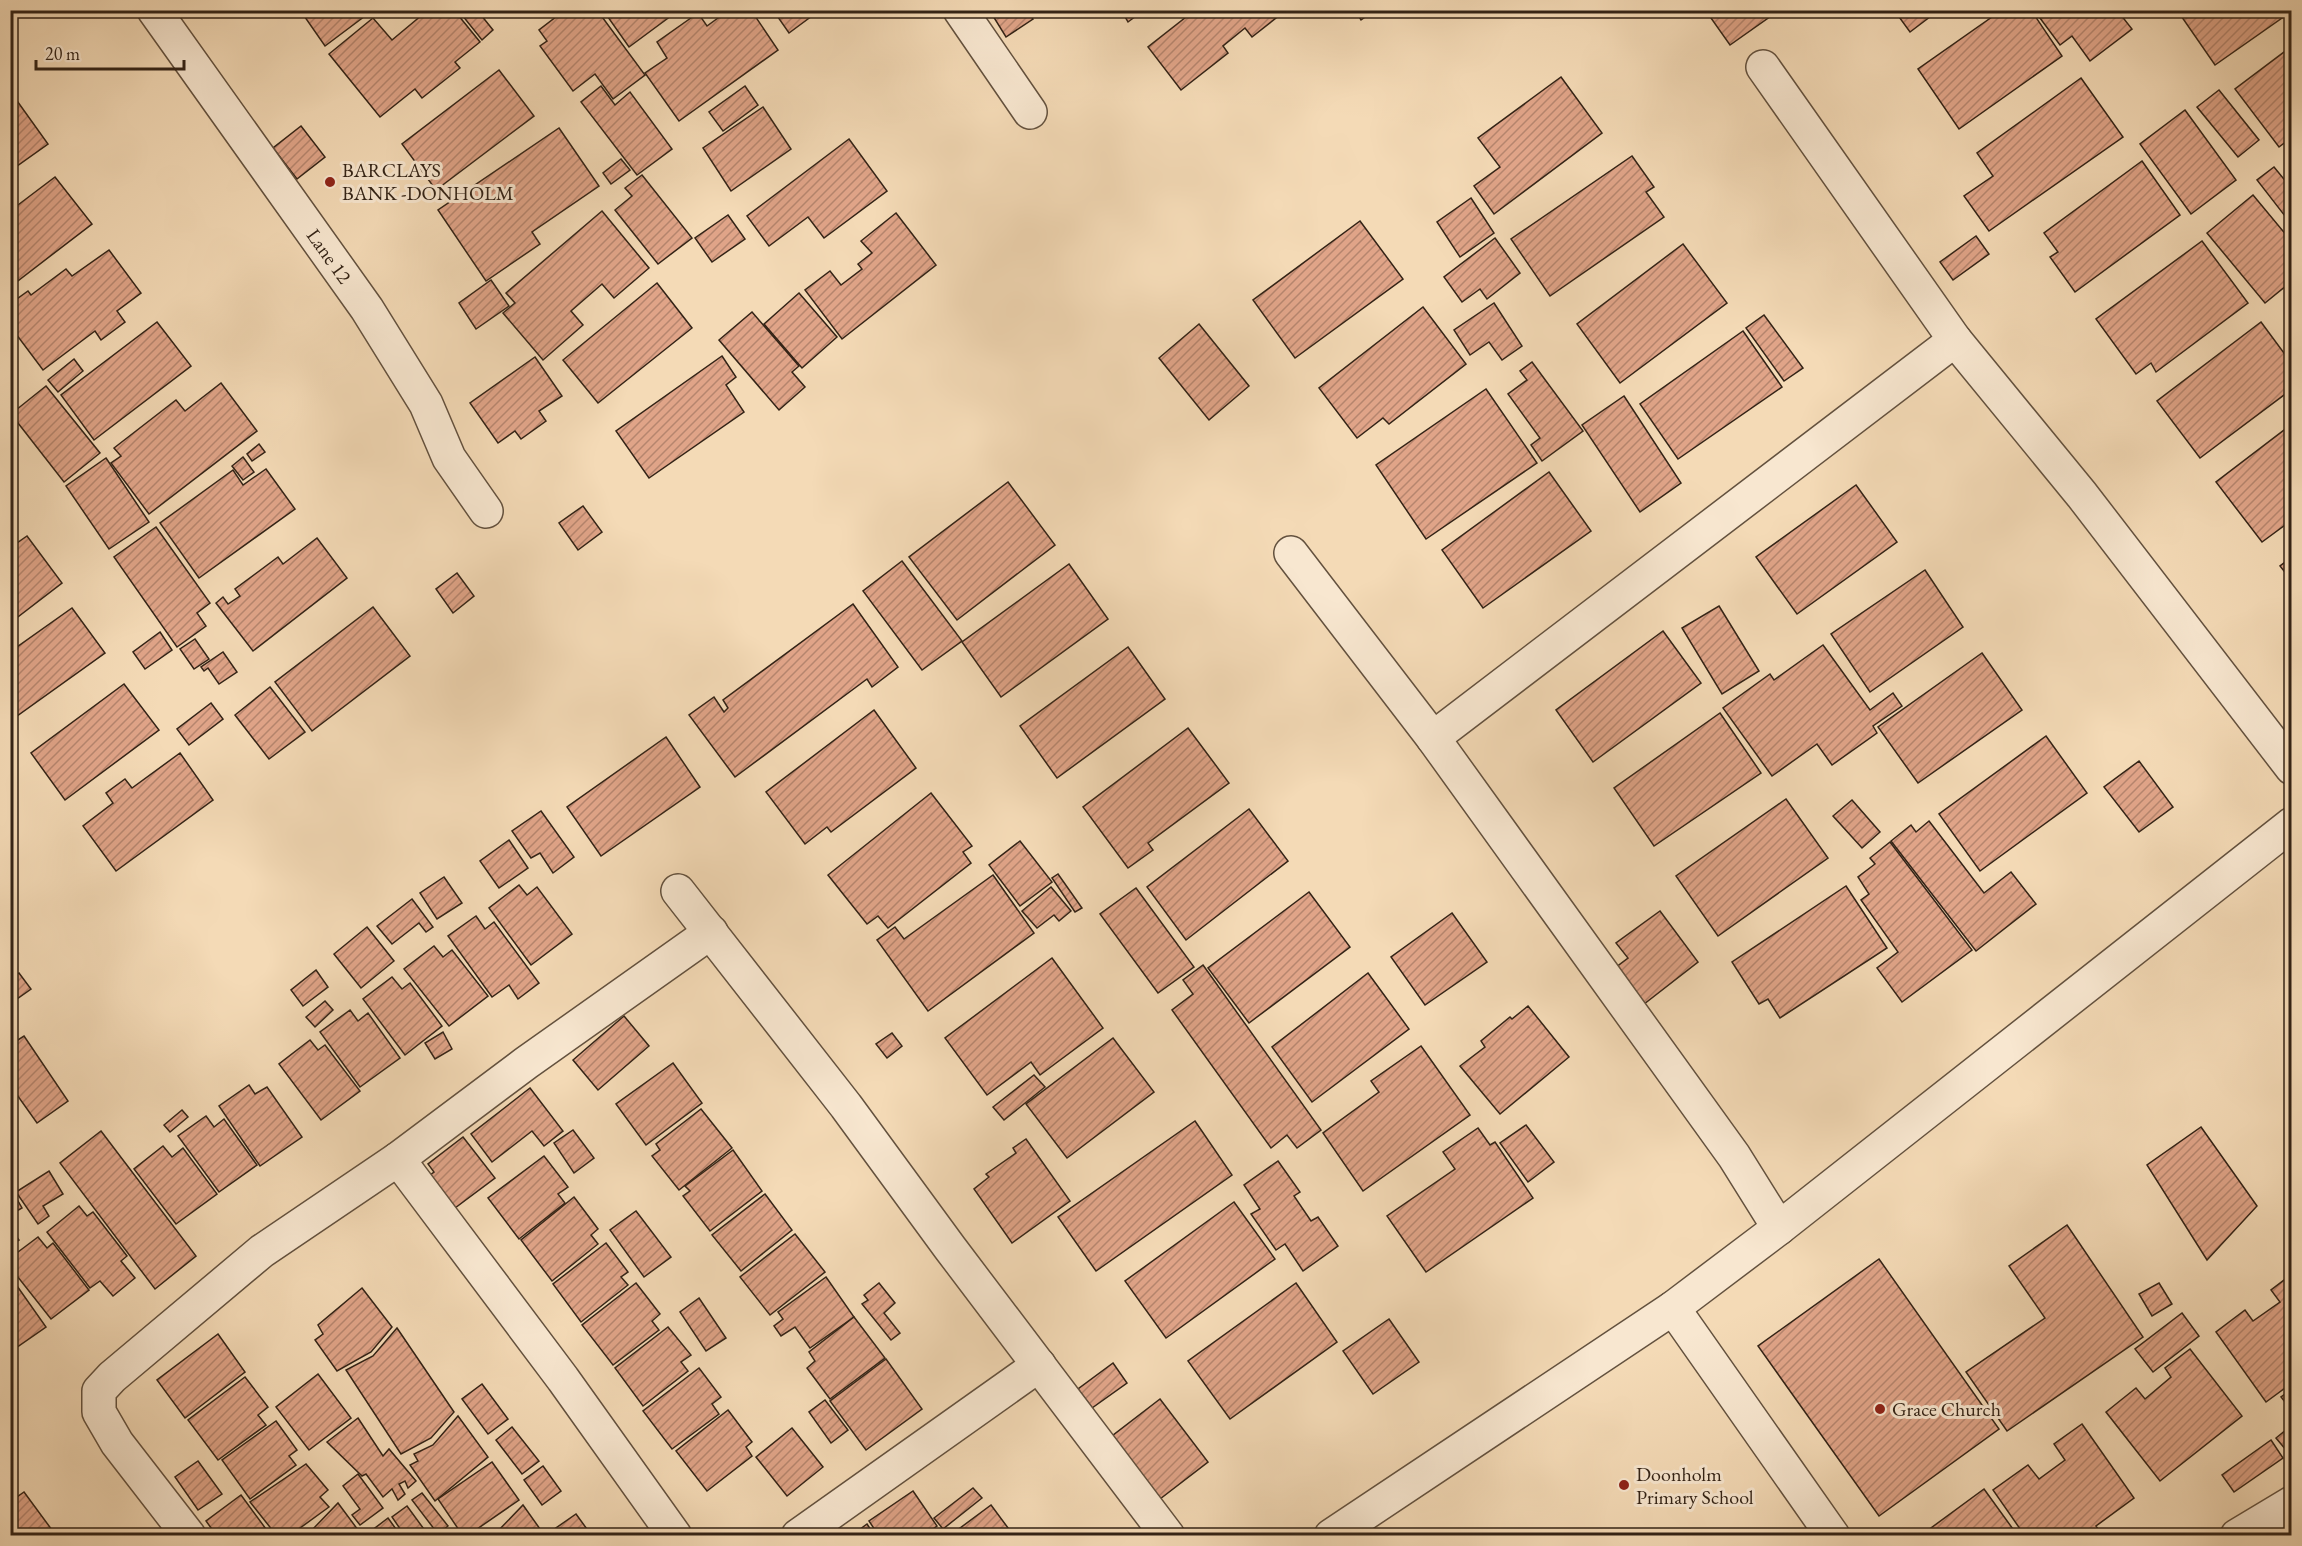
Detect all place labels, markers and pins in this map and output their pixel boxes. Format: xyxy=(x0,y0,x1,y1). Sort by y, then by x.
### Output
place label: BARCLAYS BANK -DONHOLM xyxy=(342,157,514,206)
marker: BARCLAYS BANK -DONHOLM xyxy=(323,175,337,189)
place label: Grace Church xyxy=(1892,1396,2001,1422)
marker: Grace Church xyxy=(1873,1402,1887,1416)
place label: Doonholm Primary School xyxy=(1636,1461,1754,1510)
marker: Doonholm Primary School xyxy=(1617,1478,1631,1492)

